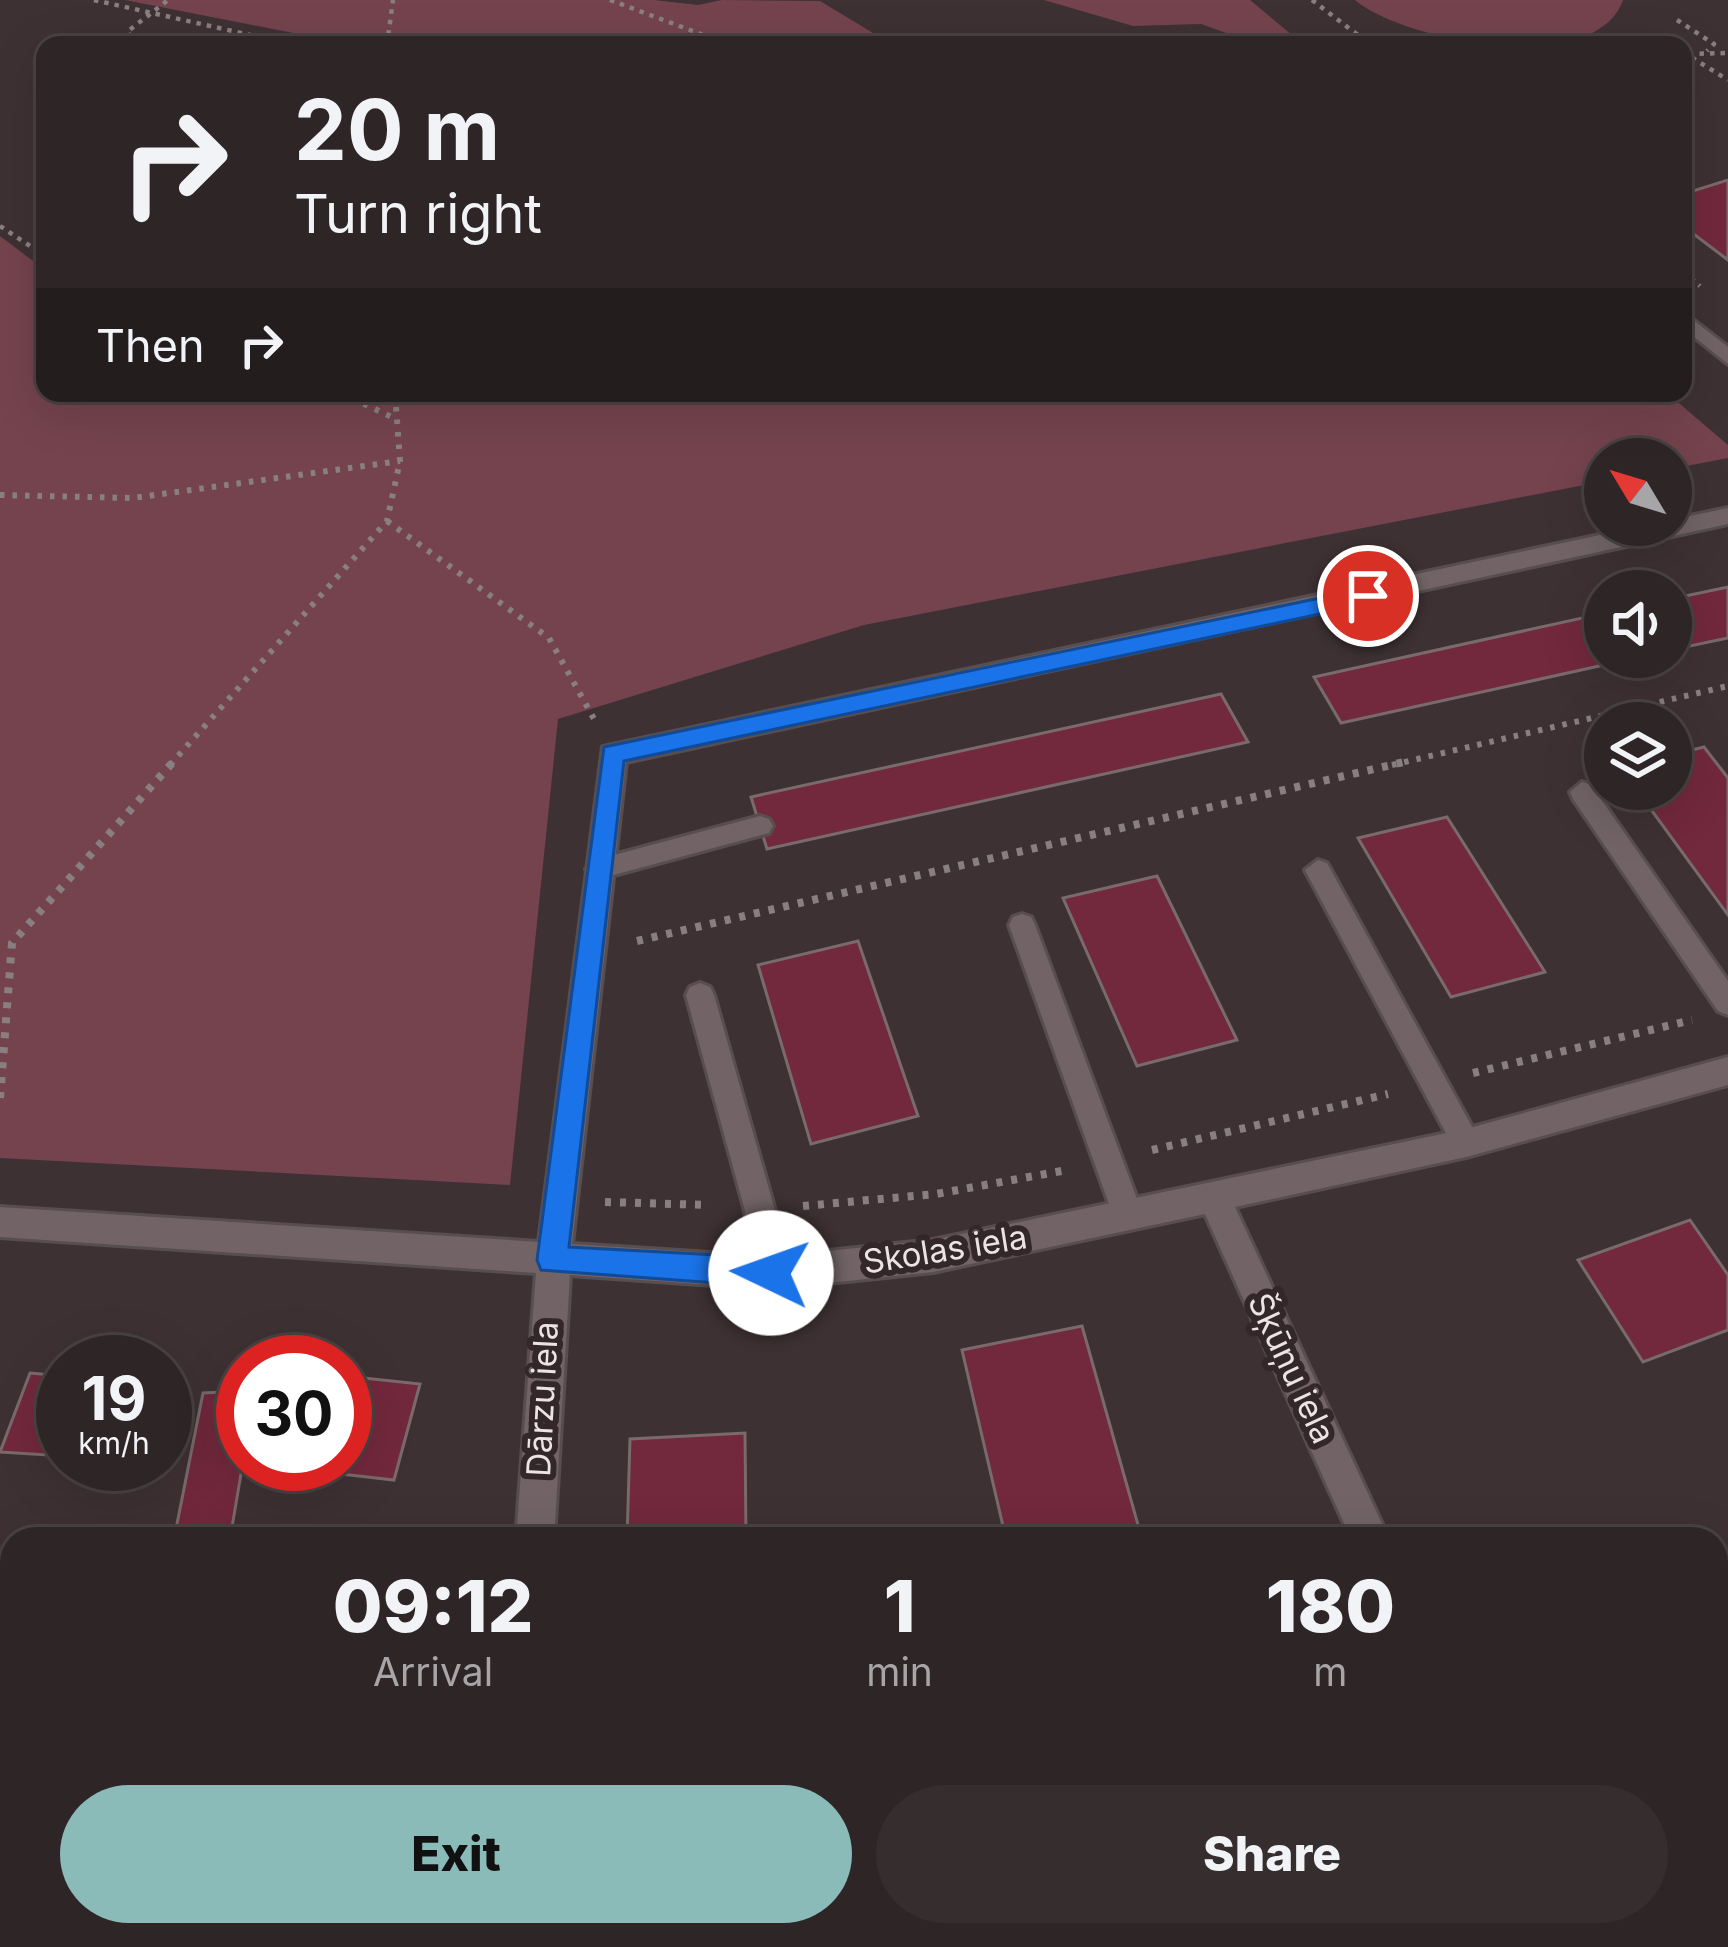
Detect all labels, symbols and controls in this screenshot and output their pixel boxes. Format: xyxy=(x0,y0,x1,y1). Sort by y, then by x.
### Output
text: 20 m xyxy=(294,79,500,180)
icon: right xyxy=(96,84,252,240)
text: Turn right xyxy=(294,181,542,246)
icon: right xyxy=(228,312,294,378)
text: Then xyxy=(96,318,204,373)
north arrow xyxy=(1584,438,1692,546)
map controls xyxy=(1584,438,1692,810)
pin xyxy=(1317,545,1419,647)
icon: arrive xyxy=(1335,563,1401,629)
button: sound xyxy=(1584,570,1692,678)
button: layers xyxy=(1584,702,1692,810)
position arrow xyxy=(708,1210,834,1336)
street label: Skolas iela xyxy=(860,1216,1030,1282)
street label: Šķūņu iela xyxy=(1240,1287,1344,1449)
street label: Dārzu iela xyxy=(518,1320,566,1478)
speed limit sign: 30 xyxy=(216,1335,372,1491)
text: 19 xyxy=(82,1362,146,1434)
text: km/h xyxy=(78,1425,150,1461)
text: 09:12 xyxy=(333,1562,533,1649)
text: 1 xyxy=(884,1562,915,1649)
text: 180 xyxy=(1266,1562,1395,1649)
text: Arrival xyxy=(373,1648,493,1695)
text: min xyxy=(866,1648,933,1695)
text: m xyxy=(1313,1648,1348,1695)
button: Exit xyxy=(60,1785,852,1923)
button: Share xyxy=(876,1785,1668,1923)

